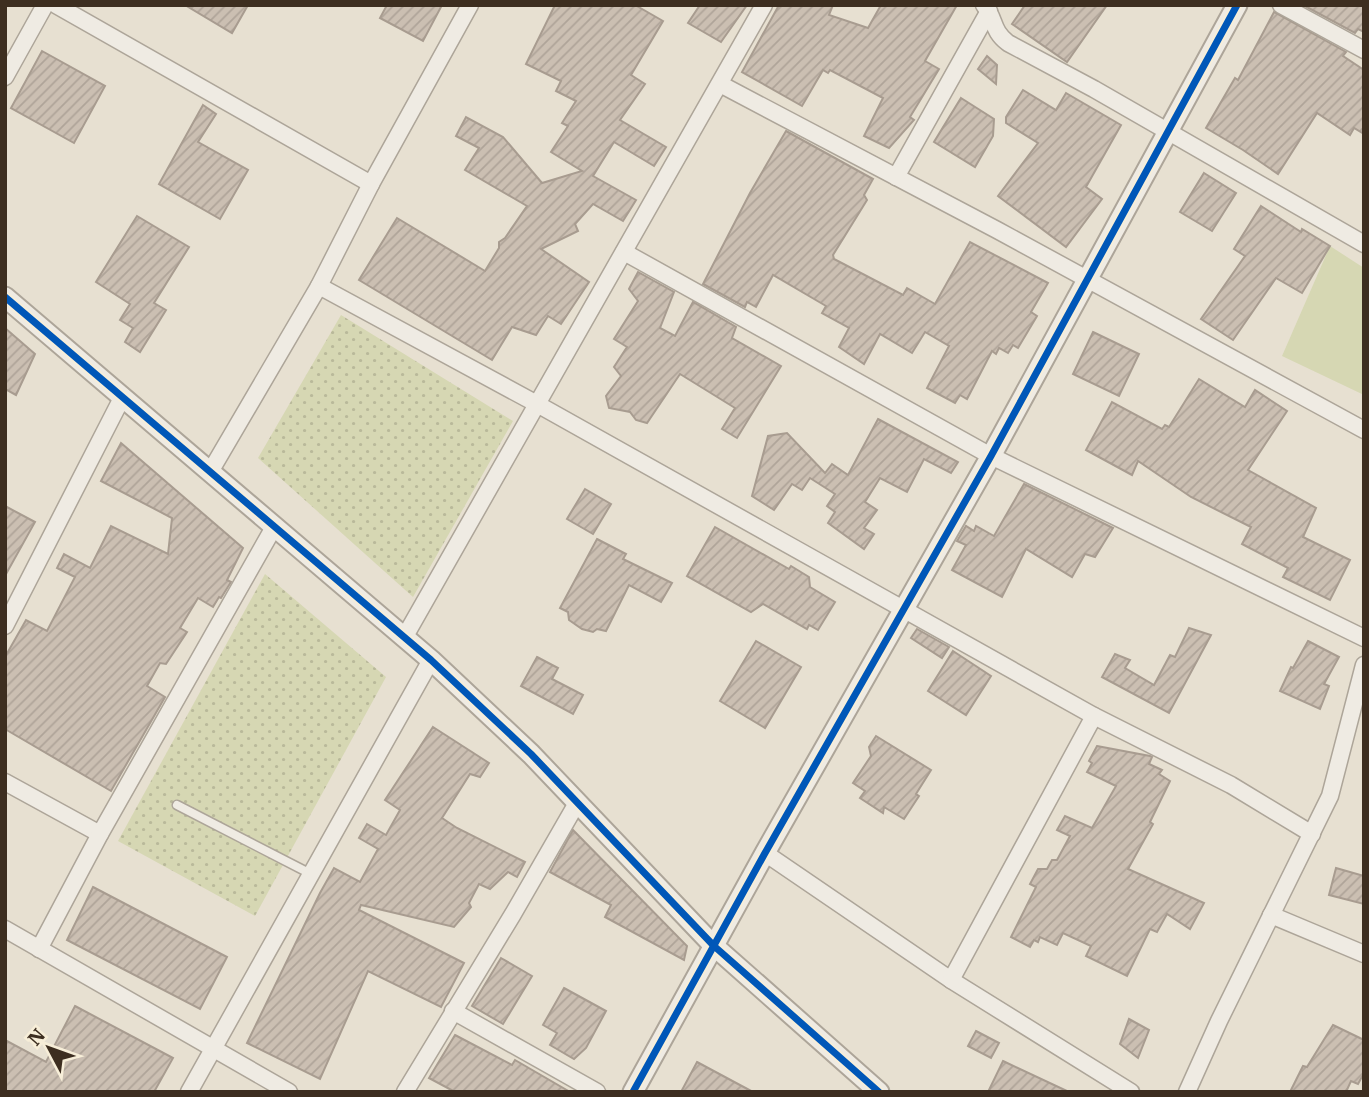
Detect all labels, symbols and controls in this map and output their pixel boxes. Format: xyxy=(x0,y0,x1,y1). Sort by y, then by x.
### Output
north arrow xyxy=(14,1013,84,1083)
text: N xyxy=(22,1023,50,1050)

